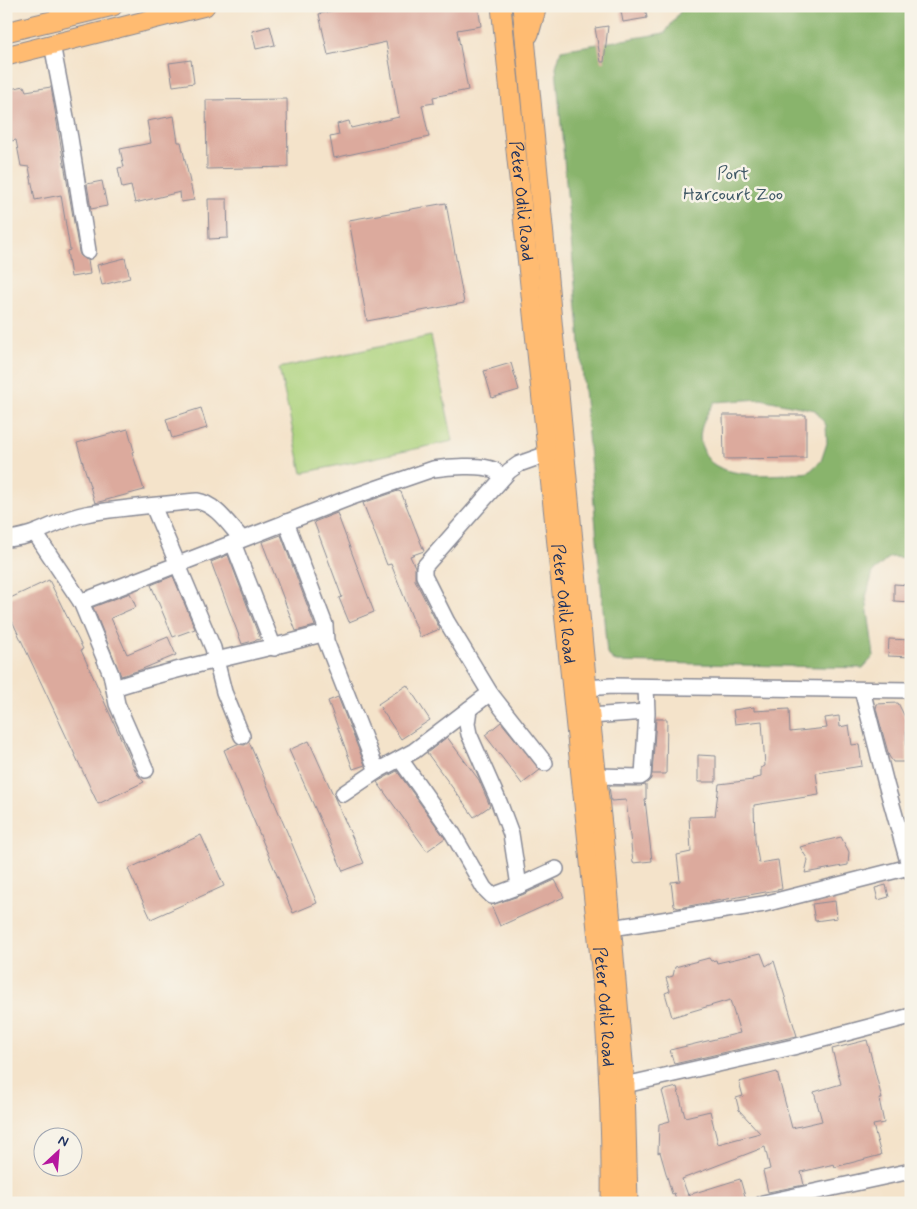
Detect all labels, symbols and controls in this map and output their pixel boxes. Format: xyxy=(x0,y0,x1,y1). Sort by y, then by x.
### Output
street label: Peter Odili Road xyxy=(503,140,539,262)
park label: Port Harcourt Zoo xyxy=(683,162,783,207)
street label: Peter Odili Road xyxy=(545,543,581,665)
street label: Peter Odili Road xyxy=(587,945,620,1068)
north arrow xyxy=(32,1126,82,1176)
text: N xyxy=(55,1131,71,1151)

